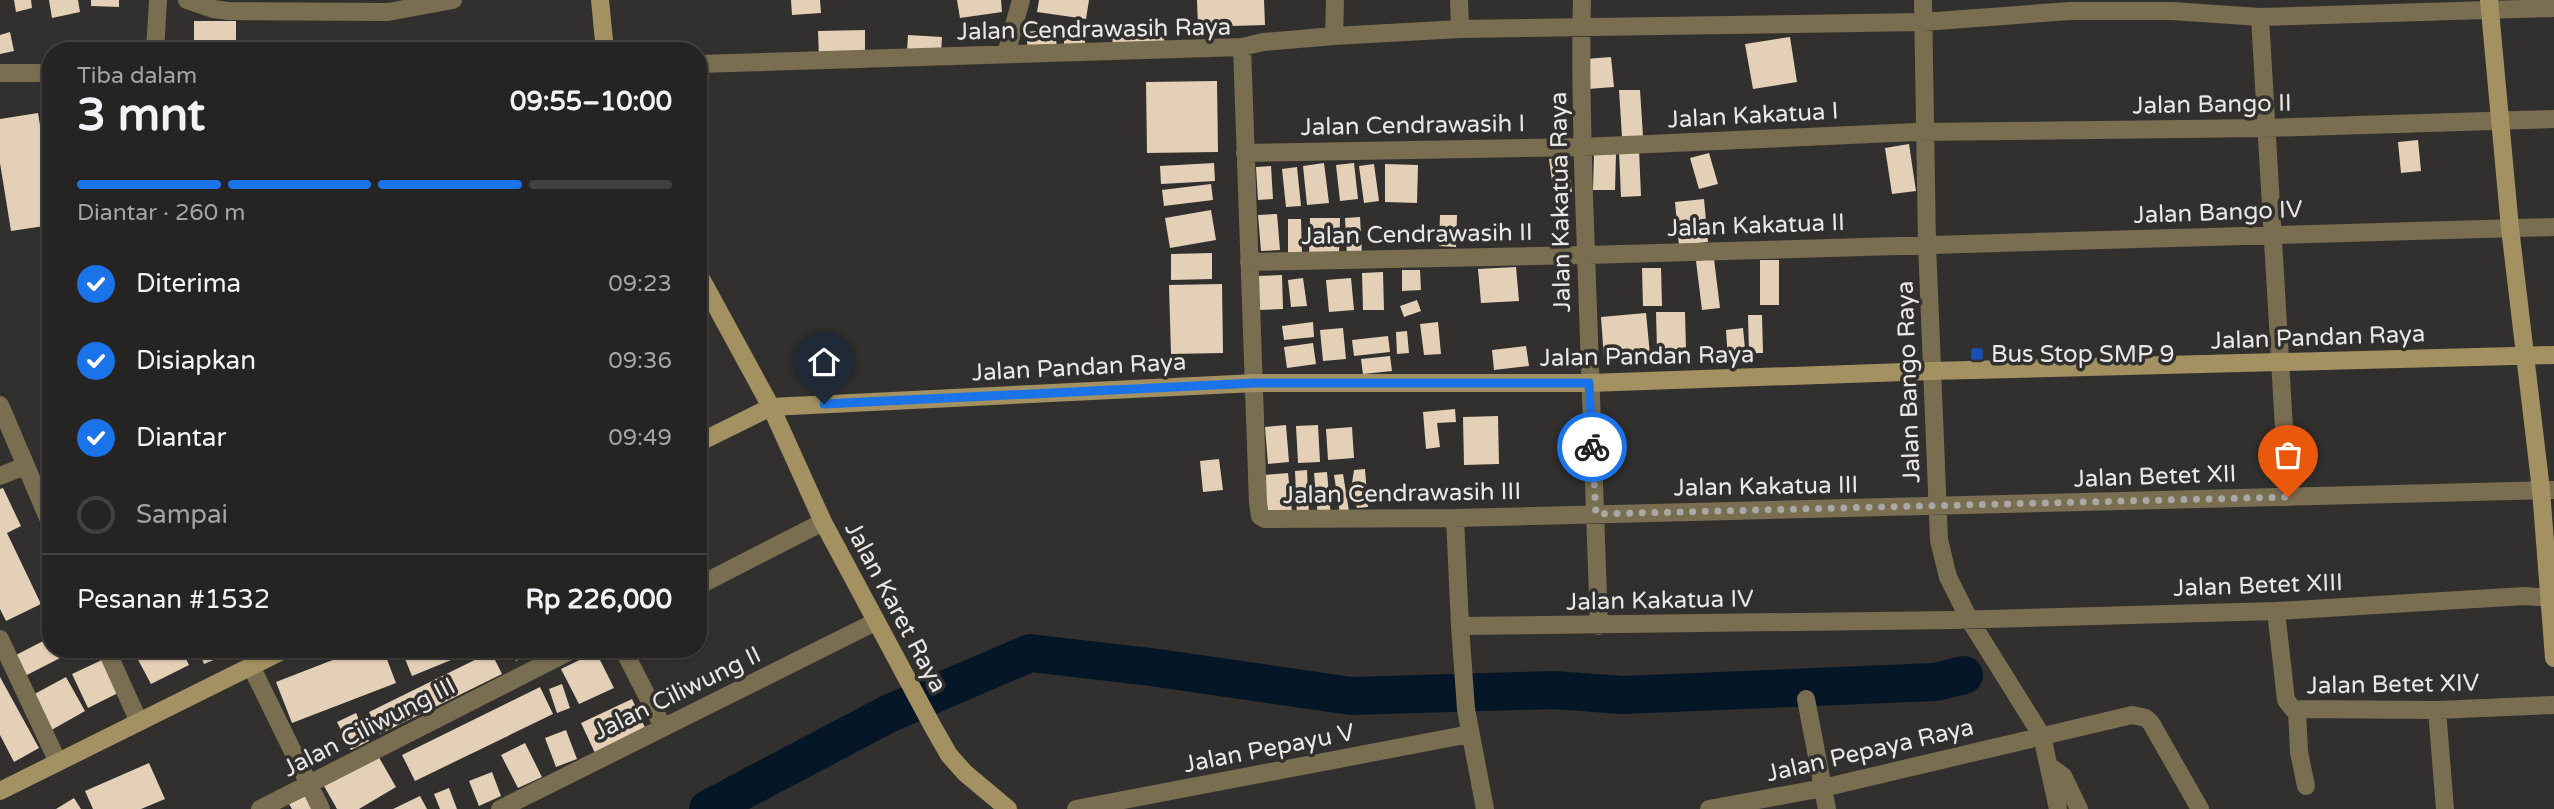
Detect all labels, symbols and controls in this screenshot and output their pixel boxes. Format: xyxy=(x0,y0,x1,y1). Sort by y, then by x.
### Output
street label: Jalan Cendrawasih Raya xyxy=(957,13,1231,46)
text: Tiba dalam xyxy=(77,62,197,90)
text: 09:55–10:00 xyxy=(510,86,672,117)
text: 3 mnt xyxy=(77,88,205,143)
street label: Jalan Bango II xyxy=(2132,89,2292,120)
street label: Jalan Kakatua Raya xyxy=(1544,91,1577,313)
street label: Jalan Kakatua I xyxy=(1667,97,1839,134)
street label: Jalan Cendrawasih I xyxy=(1300,109,1526,142)
street label: Jalan Bango IV xyxy=(2133,195,2303,230)
text: Diantar · 260 m xyxy=(77,199,245,227)
street label: Jalan Kakatua II xyxy=(1667,208,1845,243)
street label: Jalan Cendrawasih II xyxy=(1301,218,1533,251)
icon: check xyxy=(77,265,115,303)
text: Diterima xyxy=(136,268,241,299)
text: 09:23 xyxy=(608,270,672,298)
street label: Jalan Bango Raya xyxy=(1890,280,1927,484)
street label: Jalan Pandan Raya xyxy=(2210,319,2426,356)
pin xyxy=(794,332,854,404)
street label: Jalan Pandan Raya xyxy=(1539,340,1755,373)
place label: Bus Stop SMP 9 xyxy=(1991,340,2174,369)
icon: check xyxy=(77,342,115,380)
icon: home xyxy=(805,343,843,381)
text: Disiapkan xyxy=(136,345,256,376)
marker: Bus Stop SMP 9 xyxy=(1969,346,1985,362)
text: 09:36 xyxy=(608,347,672,375)
street label: Jalan Pandan Raya xyxy=(971,347,1187,388)
courier xyxy=(1557,412,1627,482)
icon: check xyxy=(77,419,115,457)
text: Diantar xyxy=(136,422,226,453)
text: 09:49 xyxy=(608,424,672,452)
pin xyxy=(2258,425,2318,497)
icon: bike xyxy=(1573,428,1611,466)
icon: bag xyxy=(2269,436,2307,474)
street label: Jalan Betet XII xyxy=(2073,459,2237,494)
street label: Jalan Kakatua III xyxy=(1673,470,1859,503)
street label: Jalan Cendrawasih III xyxy=(1283,477,1521,510)
text: Sampai xyxy=(136,499,228,530)
street label: Jalan Karet Raya xyxy=(838,517,953,697)
street label: Jalan Betet XIII xyxy=(2173,568,2343,603)
text: Pesanan #1532 xyxy=(77,584,270,615)
text: Rp 226,000 xyxy=(526,584,672,615)
street label: Jalan Kakatua IV xyxy=(1566,584,1754,617)
street label: Jalan Ciliwung II xyxy=(589,640,766,747)
street label: Jalan Betet XIV xyxy=(2306,668,2480,701)
street label: Jalan Ciliwung III xyxy=(278,671,460,783)
street label: Jalan Pepaya Raya xyxy=(1764,713,1977,788)
street label: Jalan Pepayu V xyxy=(1181,718,1357,779)

